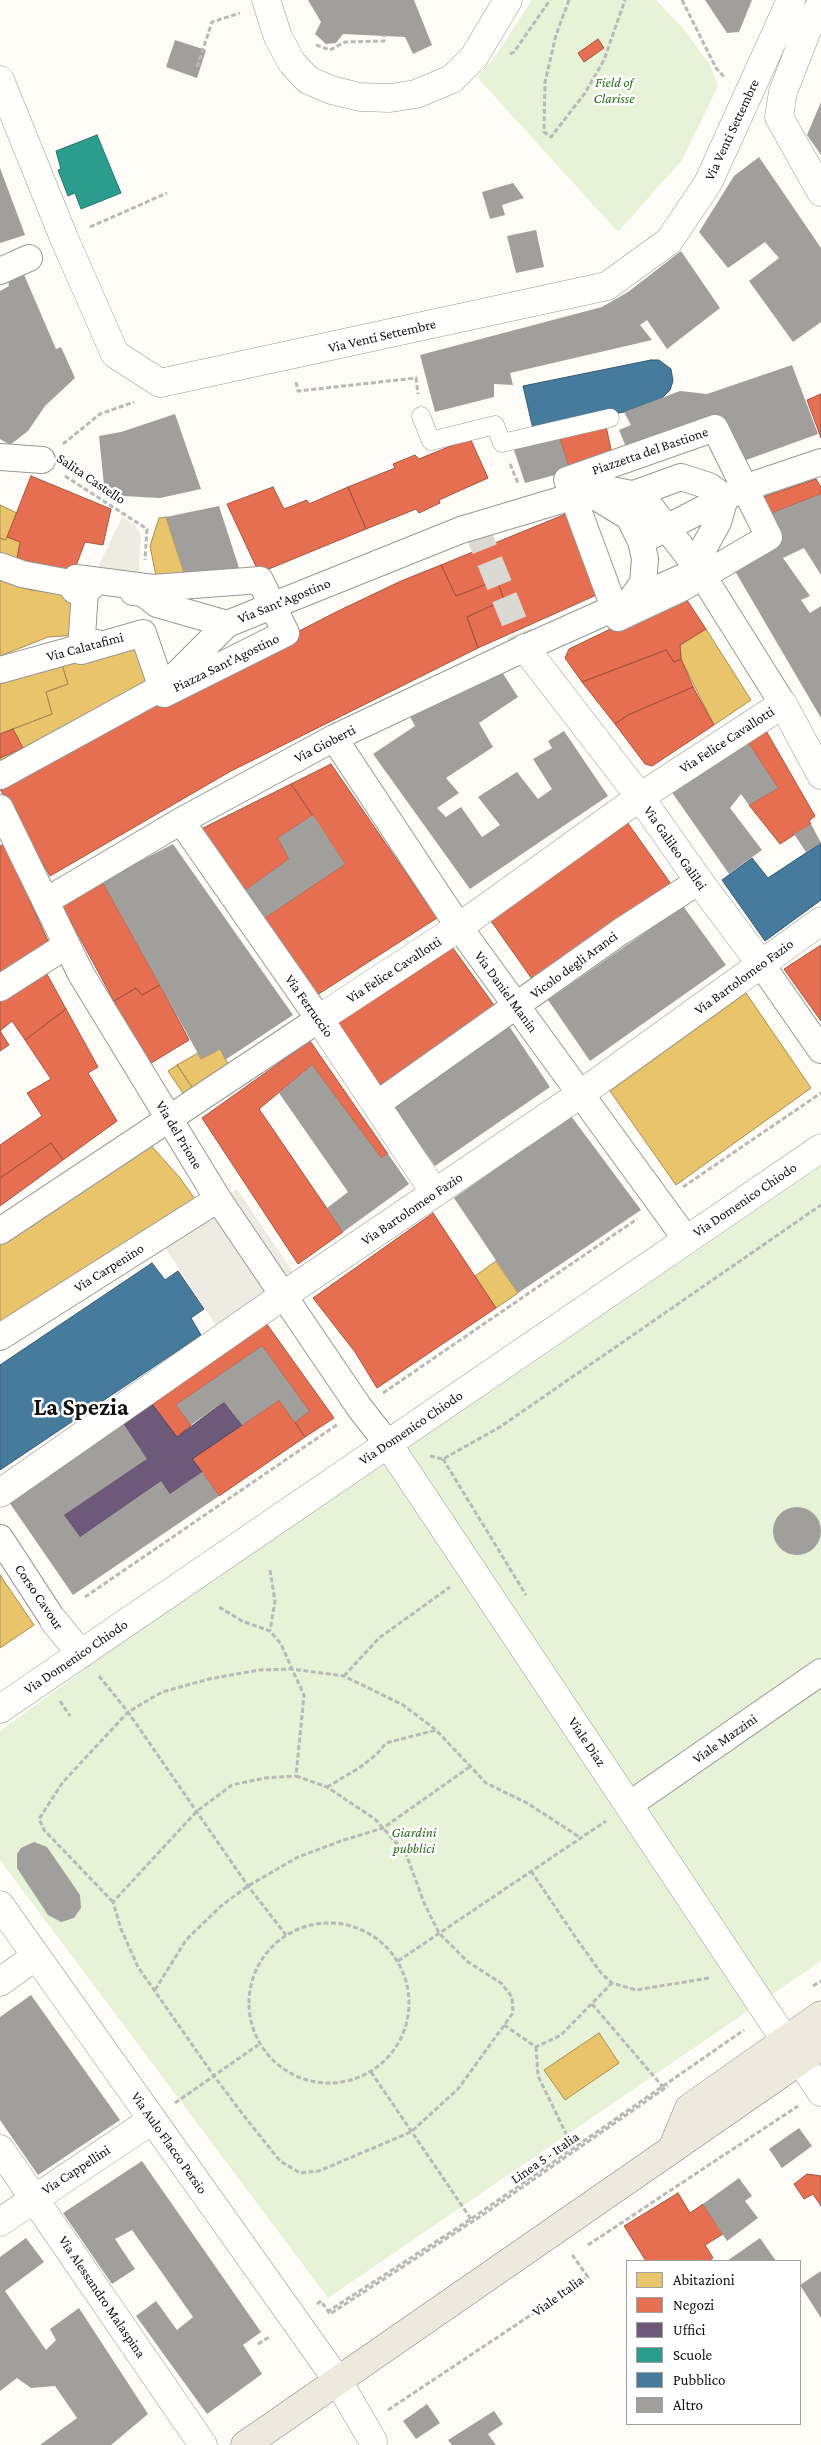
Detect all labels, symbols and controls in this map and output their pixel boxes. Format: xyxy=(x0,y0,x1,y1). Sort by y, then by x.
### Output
park label: Field of Clarisse xyxy=(594,75,634,108)
street label: Via Venti Settembre xyxy=(701,77,763,183)
street label: Via Venti Settembre xyxy=(327,315,437,357)
street label: Piazzetta del Bastione xyxy=(590,423,710,479)
street label: Salita Castello xyxy=(53,450,129,508)
street label: Via Sant'Agostino xyxy=(235,575,333,627)
street label: Via Calatafimi xyxy=(45,629,125,665)
street label: Piazza Sant'Agostino xyxy=(170,630,282,696)
street label: Via Felice Cavallotti xyxy=(676,703,778,777)
street label: Via Gioberti xyxy=(292,721,358,767)
street label: Via Galileo Galilei xyxy=(640,803,710,893)
street label: Vicolo degli Aranci xyxy=(527,928,621,1002)
street label: Via Felice Cavallotti xyxy=(343,933,445,1007)
street label: Via Bartolomeo Fazio xyxy=(691,935,797,1019)
street label: Via Daniel Manin xyxy=(471,948,541,1036)
street label: Via Ferruccio xyxy=(281,971,337,1041)
street label: Via del Prione xyxy=(152,1098,206,1172)
street label: Via Domenico Chiodo xyxy=(690,1159,800,1241)
street label: Via Bartolomeo Fazio xyxy=(358,1169,466,1249)
street label: Via Carpenino xyxy=(71,1240,147,1296)
street label: Via Domenico Chiodo xyxy=(356,1387,466,1469)
district label: La Spezia xyxy=(33,1394,129,1422)
street label: Corso Cavour xyxy=(11,1561,67,1633)
street label: Via Domenico Chiodo xyxy=(21,1616,131,1698)
street label: Viale Mazzini xyxy=(689,1711,761,1767)
street label: Viale Diaz xyxy=(564,1714,610,1770)
park label: Giardini pubblici xyxy=(391,1825,437,1858)
street label: Via Aulo Flacco Persio xyxy=(127,2089,211,2197)
street label: Linea 5 - Italia xyxy=(508,2128,582,2188)
street label: Via Cappellini xyxy=(39,2142,113,2198)
street label: Via Alessandro Malaspina xyxy=(55,2233,149,2361)
legend xyxy=(626,2260,801,2425)
street label: Viale Italia xyxy=(529,2272,587,2320)
text: Abitazioni xyxy=(673,2272,735,2288)
text: Negozi xyxy=(673,2297,714,2313)
text: Uffici xyxy=(673,2322,705,2338)
text: Scuole xyxy=(673,2347,712,2363)
text: Pubblico xyxy=(673,2372,725,2388)
text: Altro xyxy=(673,2397,703,2413)

